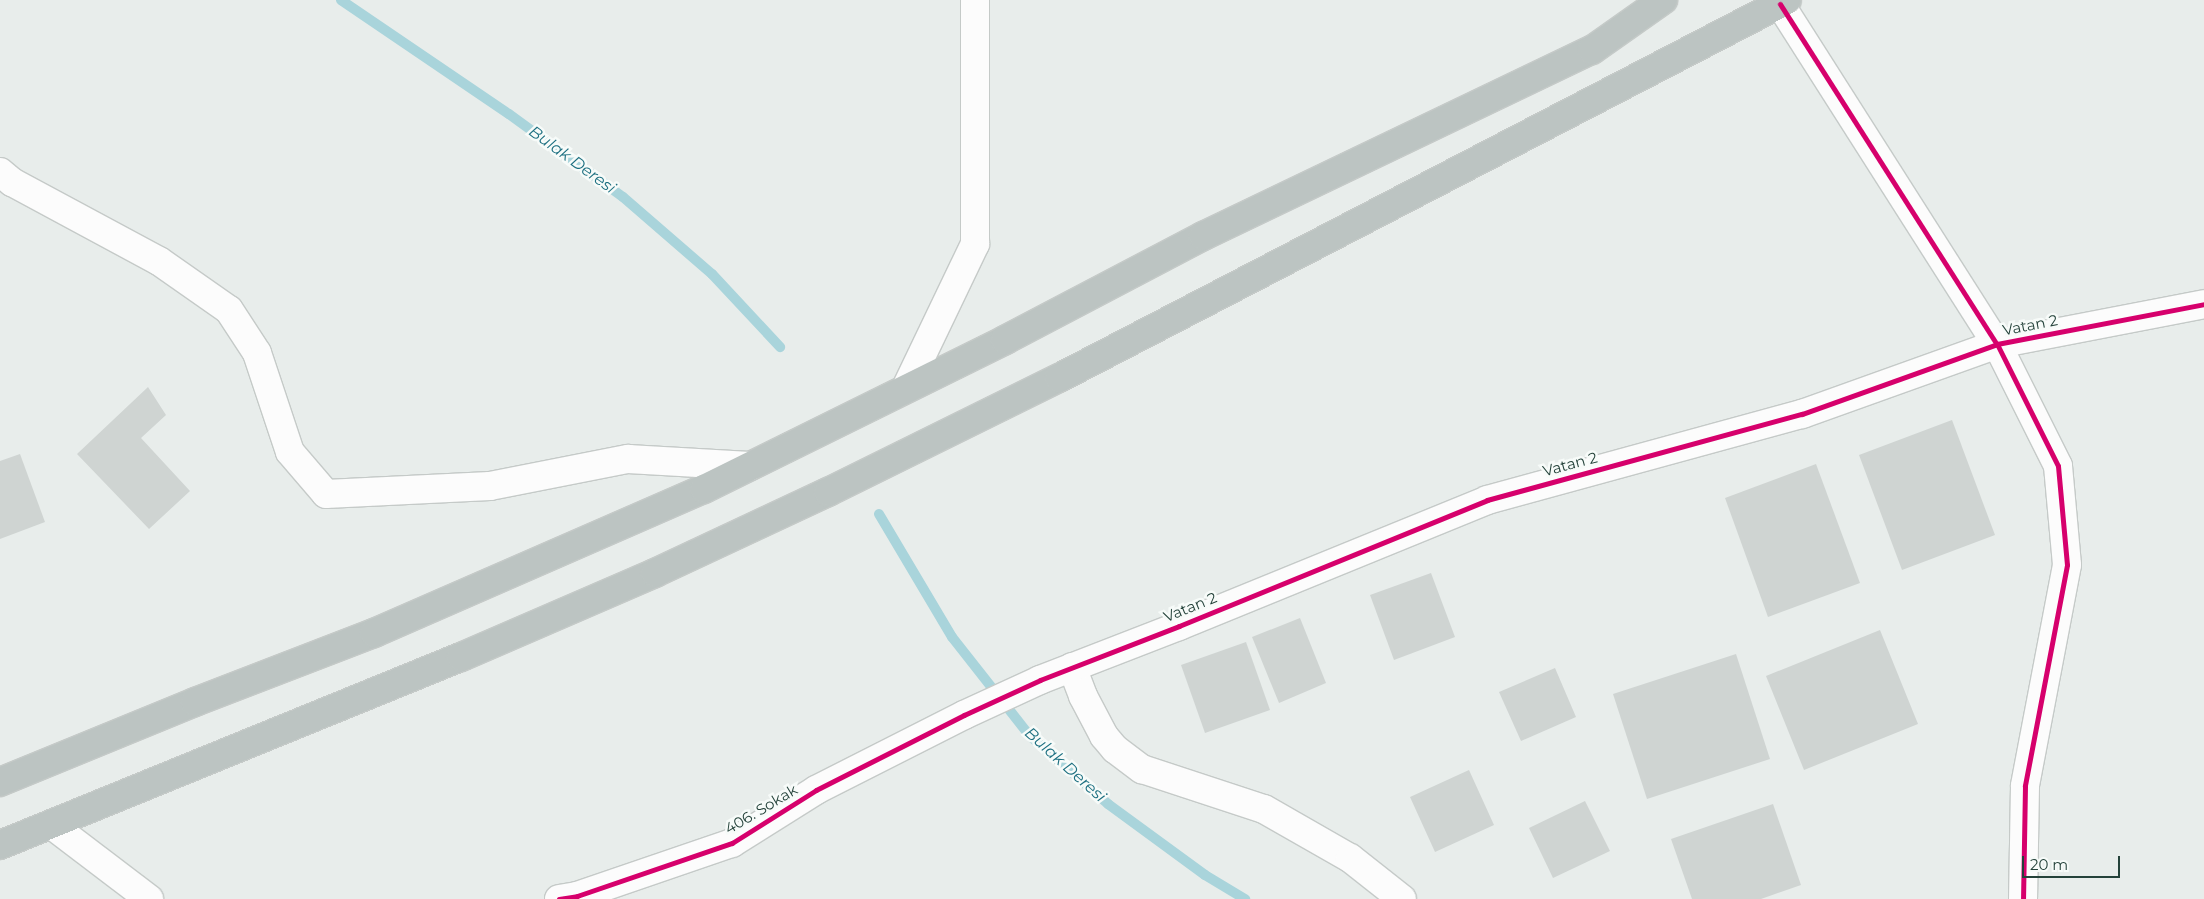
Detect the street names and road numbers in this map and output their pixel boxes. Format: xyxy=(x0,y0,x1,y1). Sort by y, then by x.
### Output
street label: Vatan 2 xyxy=(2001,311,2059,339)
street label: Vatan 2 xyxy=(1541,448,1599,480)
street label: Vatan 2 xyxy=(1161,588,1219,626)
street label: 406. Sokak xyxy=(721,780,801,838)

